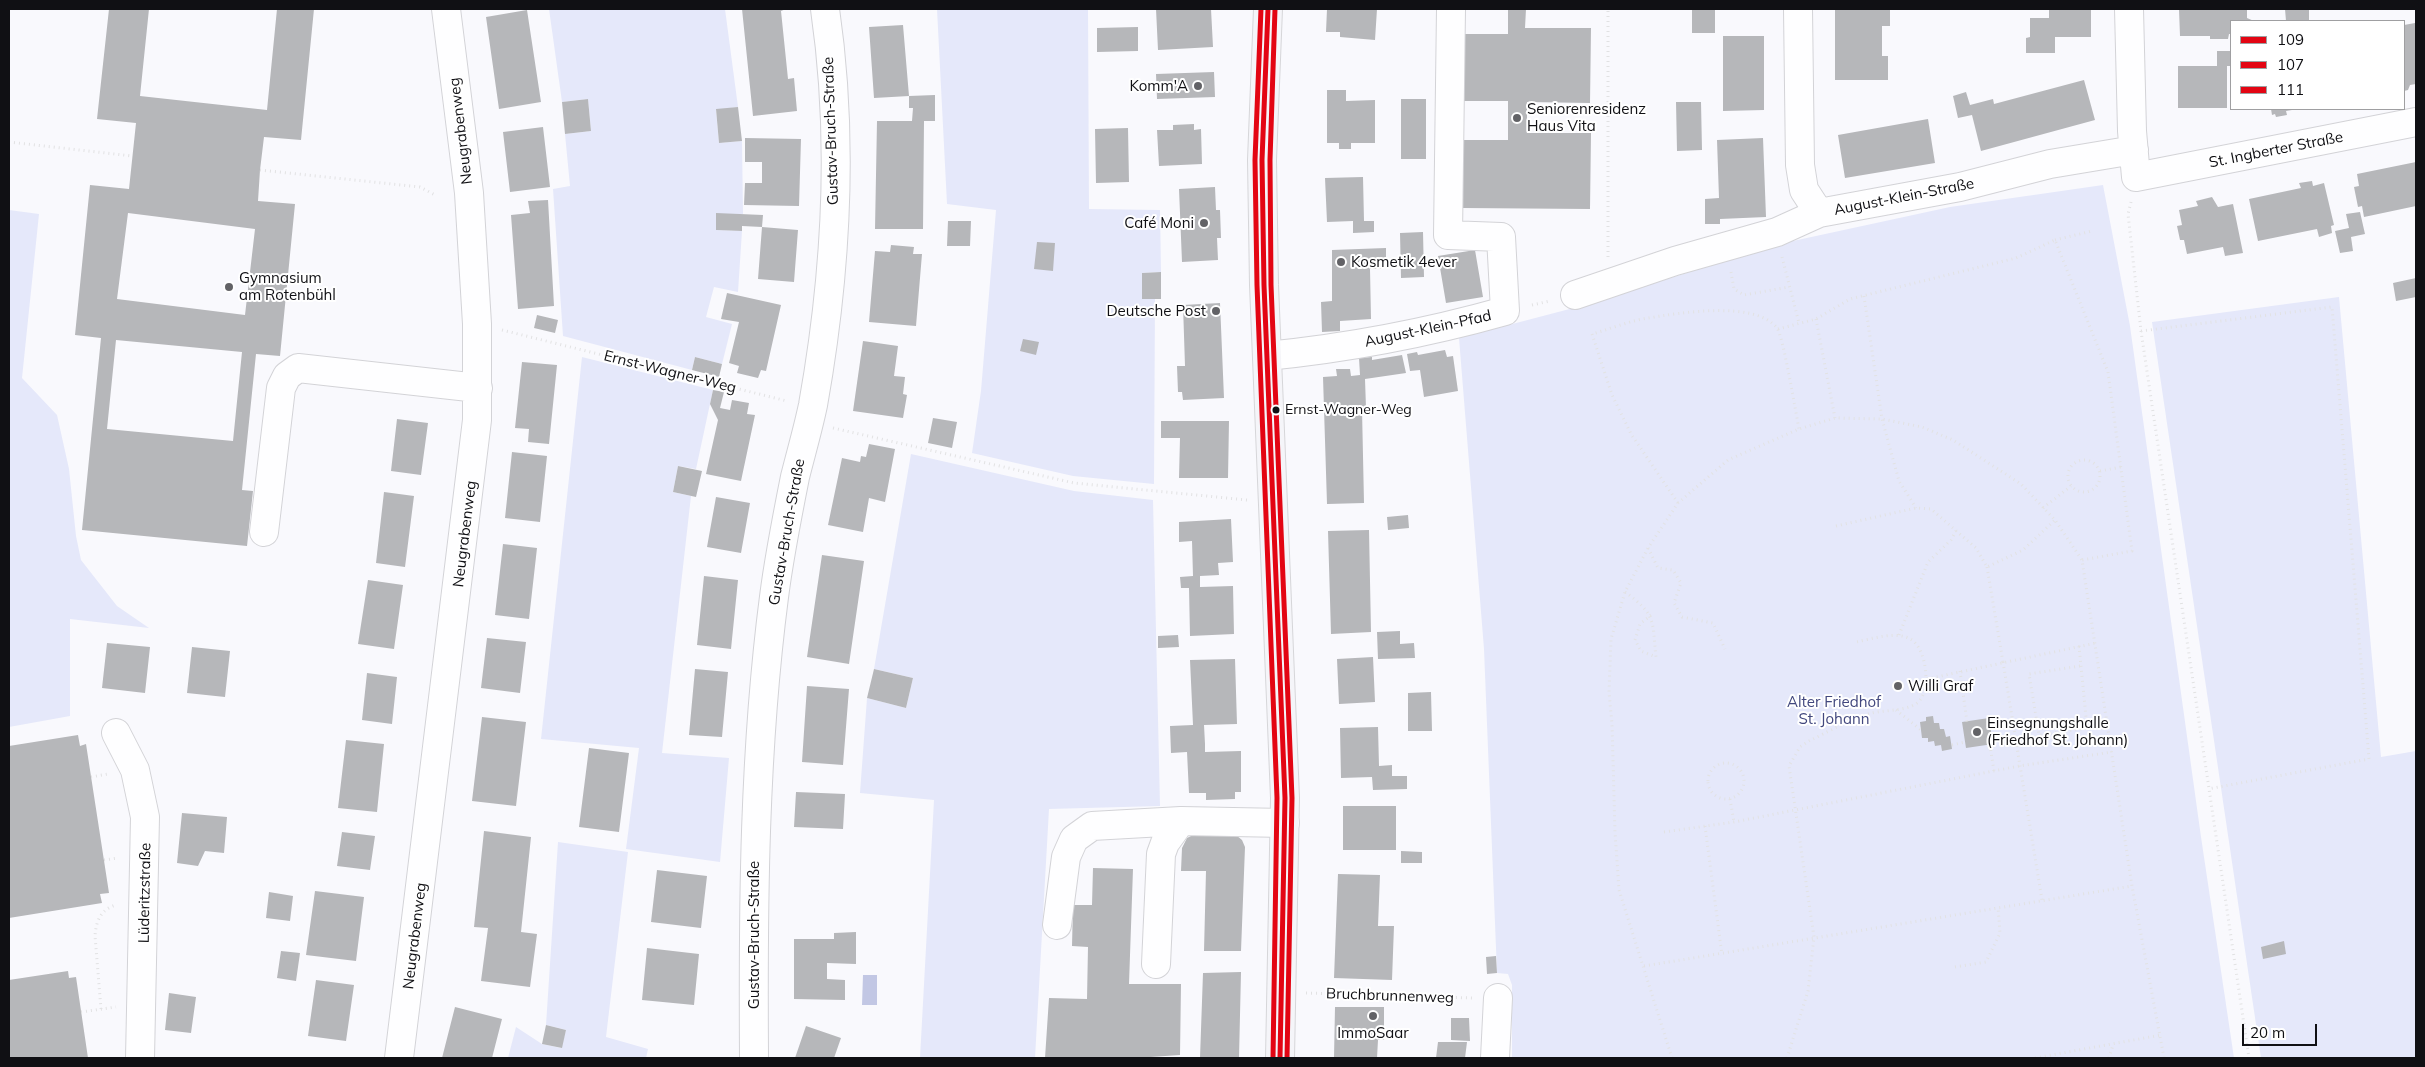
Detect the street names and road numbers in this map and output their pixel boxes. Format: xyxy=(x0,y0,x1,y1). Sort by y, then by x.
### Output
street label: Gustav-Bruch-Straße xyxy=(819,56,843,206)
street label: Neugrabenweg xyxy=(446,77,476,185)
street label: St. Ingberter Straße xyxy=(2207,128,2345,172)
street label: August-Klein-Straße xyxy=(1832,175,1976,219)
street label: August-Klein-Pfad xyxy=(1363,307,1493,351)
street label: Ernst-Wagner-Weg xyxy=(602,347,738,397)
street label: Gustav-Bruch-Straße xyxy=(765,457,809,607)
street label: Neugrabenweg xyxy=(450,480,480,588)
street label: Lüderitzstraße xyxy=(135,843,155,943)
street label: Gustav-Bruch-Straße xyxy=(745,861,763,1009)
street label: Neugrabenweg xyxy=(400,882,430,990)
street label: Bruchbrunnenweg xyxy=(1326,985,1454,1007)

